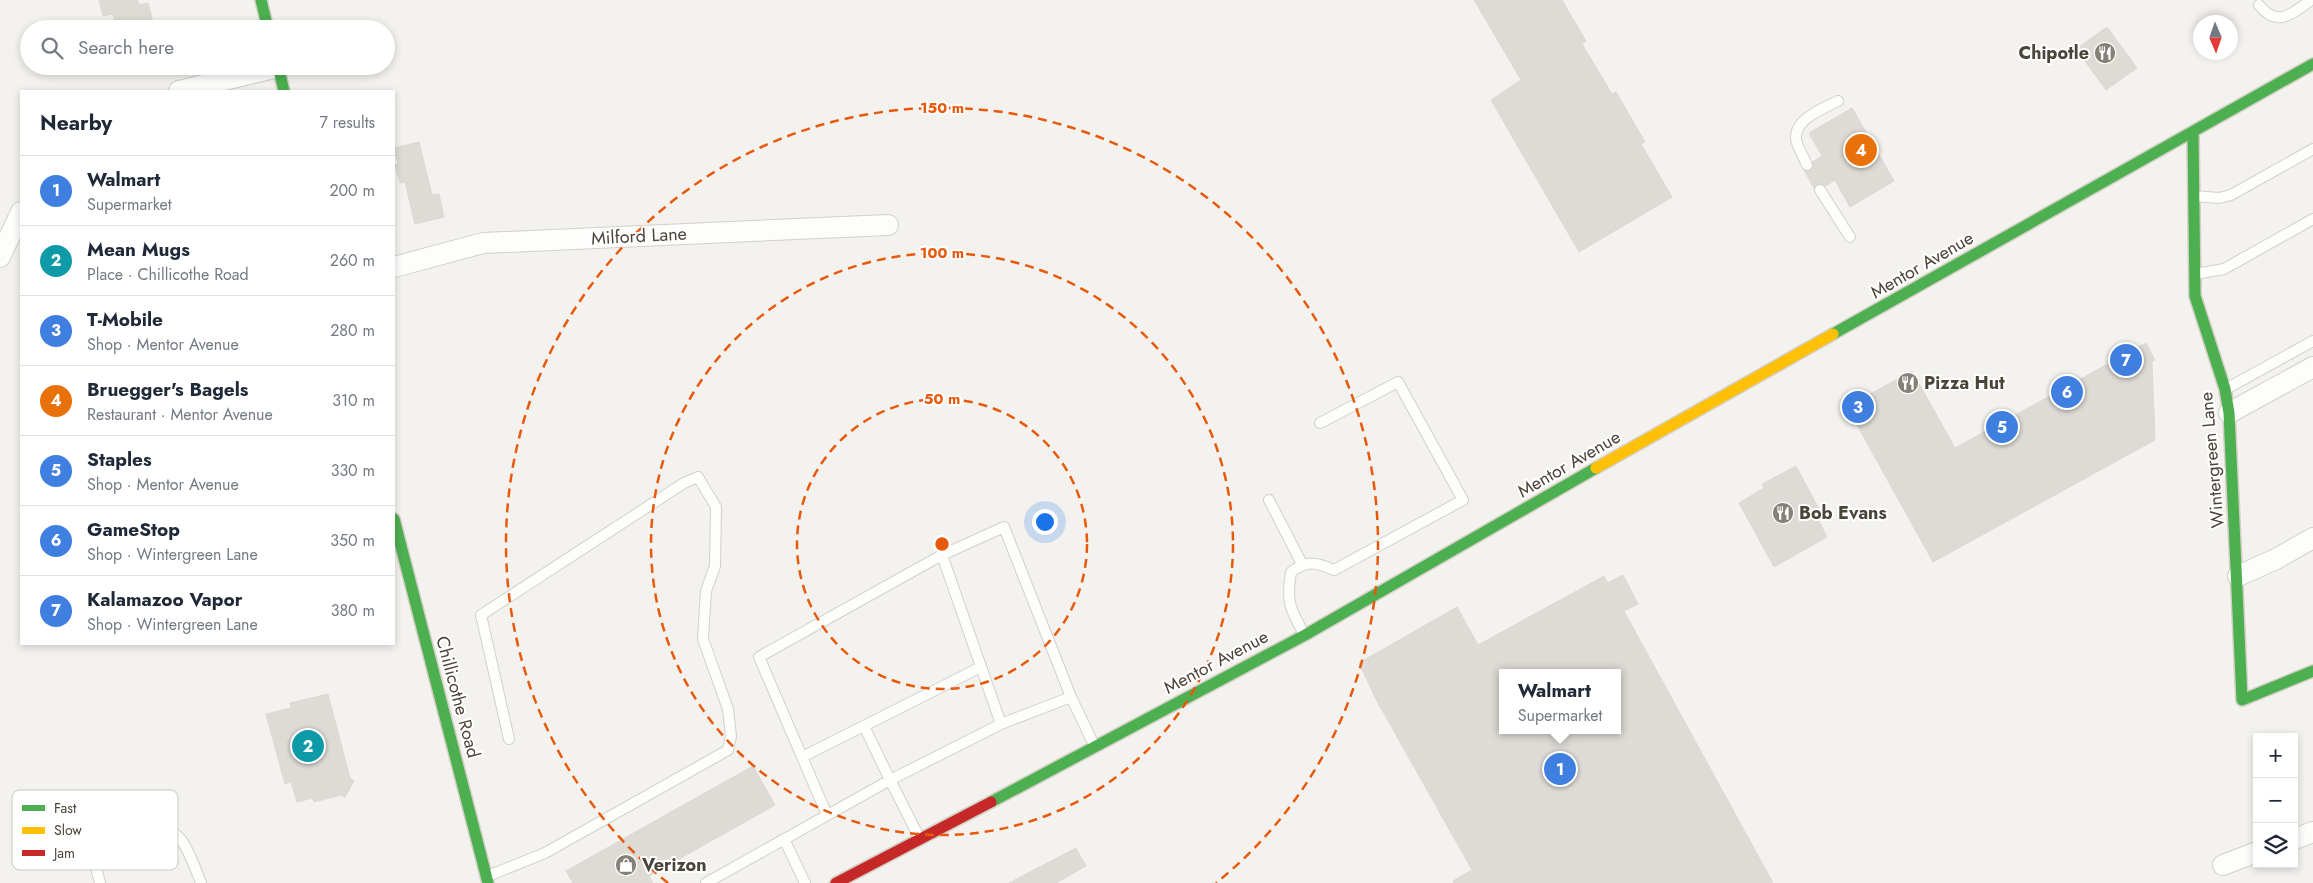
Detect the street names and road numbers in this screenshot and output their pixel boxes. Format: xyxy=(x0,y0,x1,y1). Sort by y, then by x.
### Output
street label: Milford Lane xyxy=(591,221,687,251)
street label: Mentor Avenue xyxy=(1866,225,1978,305)
street label: Wintergreen Lane xyxy=(2193,391,2231,529)
street label: Mentor Avenue xyxy=(1513,424,1625,504)
street label: Mentor Avenue xyxy=(1159,624,1273,700)
street label: Chillicothe Road xyxy=(429,633,487,761)

